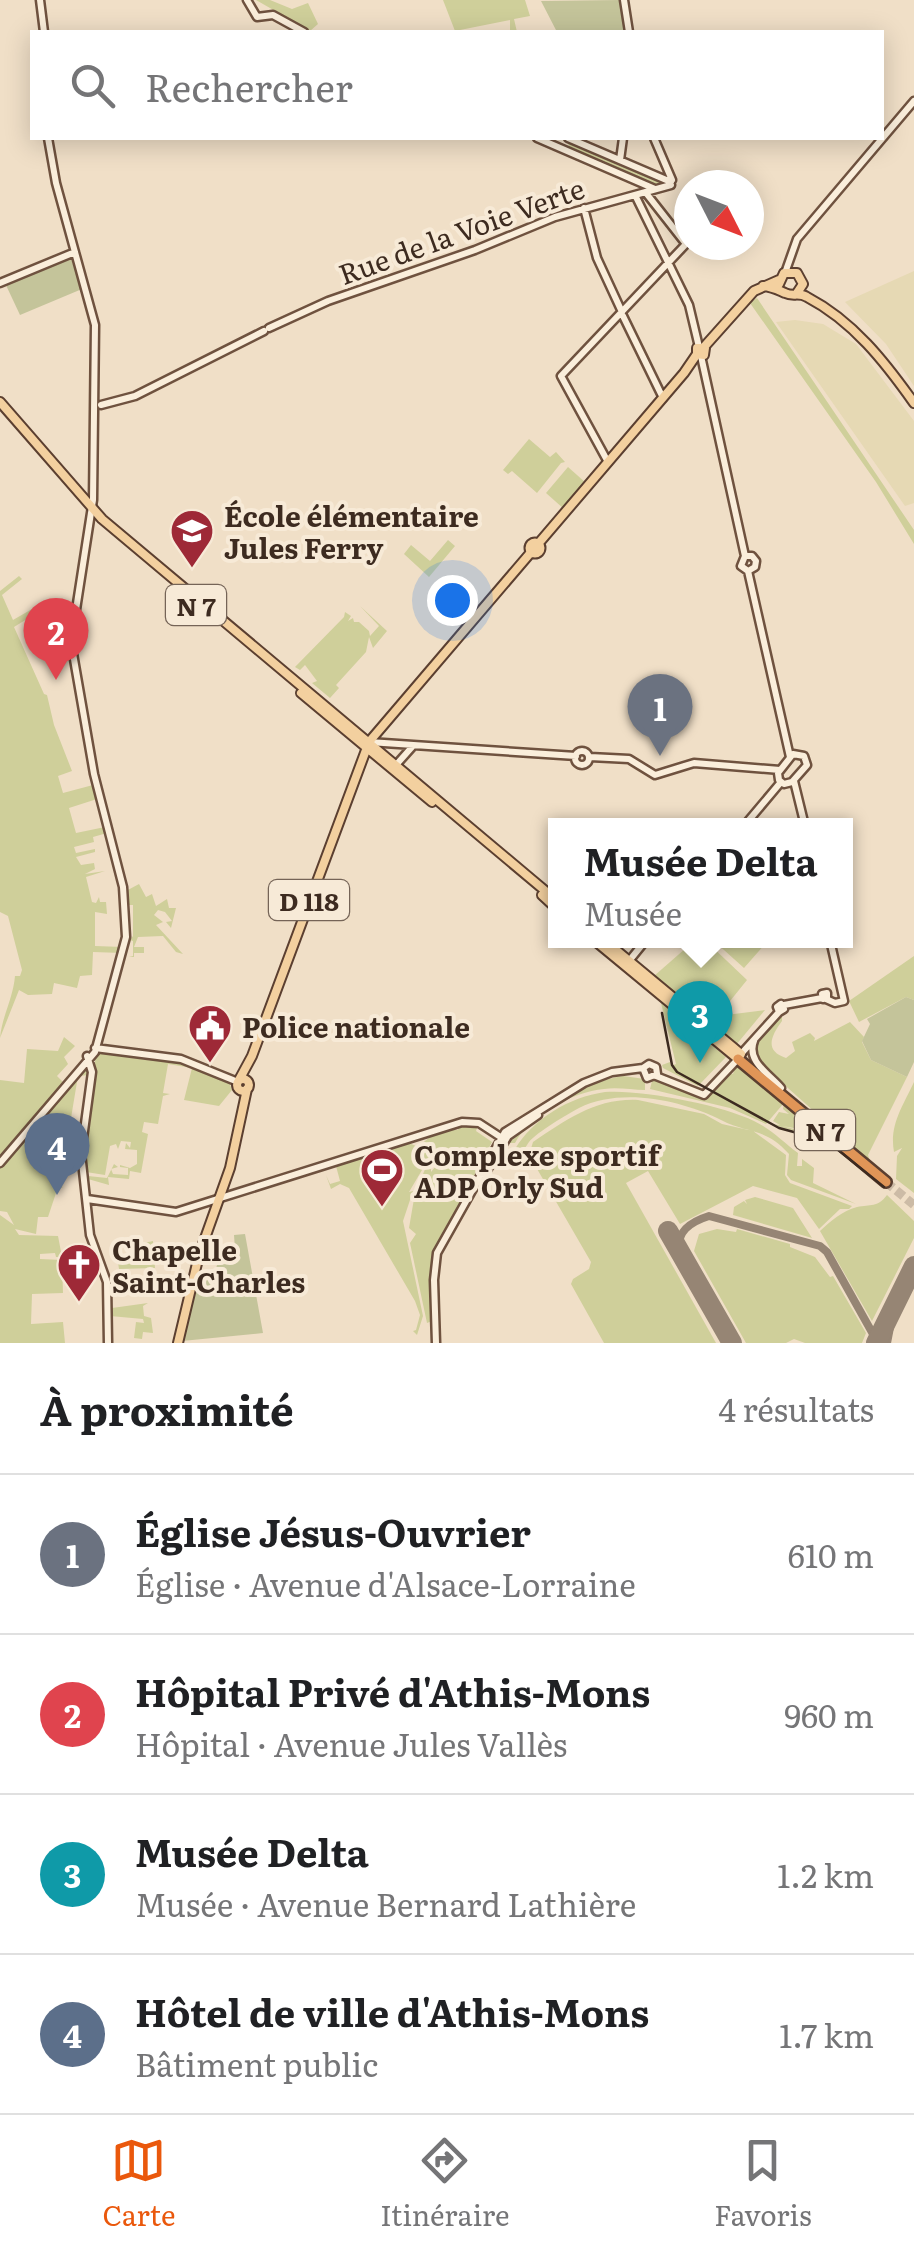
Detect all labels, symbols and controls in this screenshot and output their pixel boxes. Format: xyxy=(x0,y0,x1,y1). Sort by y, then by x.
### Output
search box xyxy=(30,30,884,140)
text: Rechercher xyxy=(145,57,353,114)
icon: search xyxy=(65,58,120,113)
street label: Rue de la Voie Verte xyxy=(332,166,590,294)
north arrow xyxy=(674,170,764,260)
place label: École élémentaire Jules Ferry xyxy=(224,494,479,568)
school or university icon: École élémentaire Jules Ferry xyxy=(169,508,215,569)
your location xyxy=(427,575,478,626)
road number: N 7 xyxy=(166,585,226,625)
pin: 2 xyxy=(23,598,88,680)
pin: 1 xyxy=(628,674,692,756)
popup xyxy=(548,818,853,948)
text: Musée Delta xyxy=(584,831,817,888)
road number: D 118 xyxy=(269,880,349,920)
text: Musée xyxy=(584,888,682,936)
pin: 3 xyxy=(668,980,732,1063)
public building icon: Police nationale xyxy=(187,1003,233,1064)
place label: Police nationale xyxy=(242,1005,470,1047)
road number: N 7 xyxy=(795,1110,855,1150)
pin: 4 xyxy=(24,1112,90,1195)
place label: Complexe sportif ADP Orly Sud xyxy=(414,1133,663,1207)
sports icon: Complexe sportif ADP Orly Sud xyxy=(359,1147,405,1208)
place label: Chapelle Saint-Charles xyxy=(112,1228,305,1302)
church icon: Chapelle Saint-Charles xyxy=(56,1242,102,1303)
text: À proximité xyxy=(40,1377,294,1439)
text: 4 résultats xyxy=(718,1384,874,1432)
text: Église Jésus-Ouvrier xyxy=(135,1502,531,1559)
text: 1 xyxy=(66,1530,79,1578)
text: 610 m xyxy=(788,1530,874,1578)
text: Église · Avenue d'Alsace-Lorraine xyxy=(135,1559,636,1607)
text: Hôpital Privé d'Athis-Mons xyxy=(135,1662,650,1719)
text: 2 xyxy=(64,1690,81,1738)
text: 960 m xyxy=(784,1690,874,1738)
text: Hôpital · Avenue Jules Vallès xyxy=(135,1719,567,1767)
text: Musée Delta xyxy=(135,1822,369,1879)
text: 3 xyxy=(64,1850,81,1898)
text: 1.2 km xyxy=(777,1850,874,1898)
text: Musée · Avenue Bernard Lathière xyxy=(135,1879,636,1927)
text: Hôtel de ville d'Athis-Mons xyxy=(135,1982,649,2039)
text: 4 xyxy=(63,2010,82,2058)
text: 1.7 km xyxy=(779,2010,874,2058)
text: Bâtiment public xyxy=(135,2039,378,2087)
tab: Carte xyxy=(102,2133,175,2235)
tab: Itinéraire xyxy=(380,2133,510,2235)
tab: Favoris xyxy=(714,2133,812,2235)

